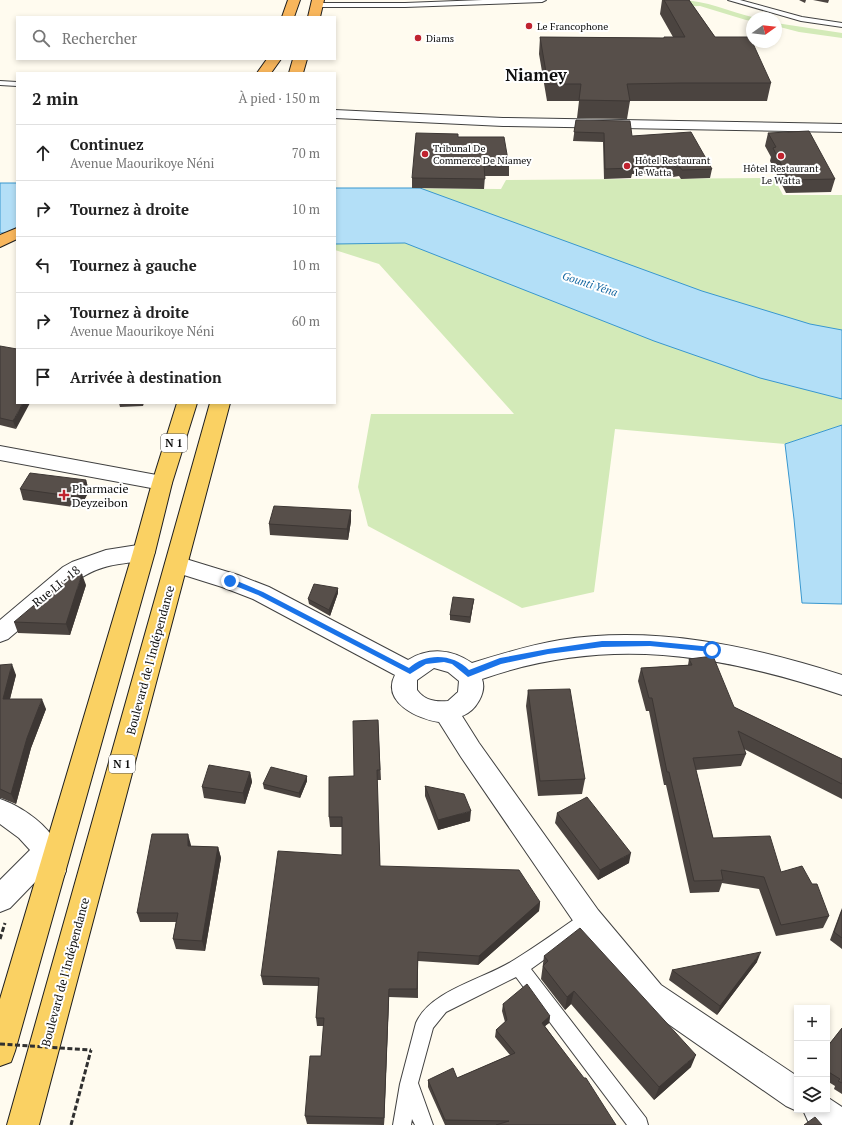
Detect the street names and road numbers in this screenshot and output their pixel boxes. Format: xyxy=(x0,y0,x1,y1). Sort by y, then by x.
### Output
road number: N 1 xyxy=(161,434,187,452)
street label: Rue LI - 18 xyxy=(29,562,83,610)
street label: Boulevard de l'Indépendance xyxy=(123,584,177,736)
road number: N 1 xyxy=(109,755,135,773)
street label: Boulevard de l'Indépendance xyxy=(38,896,92,1048)

